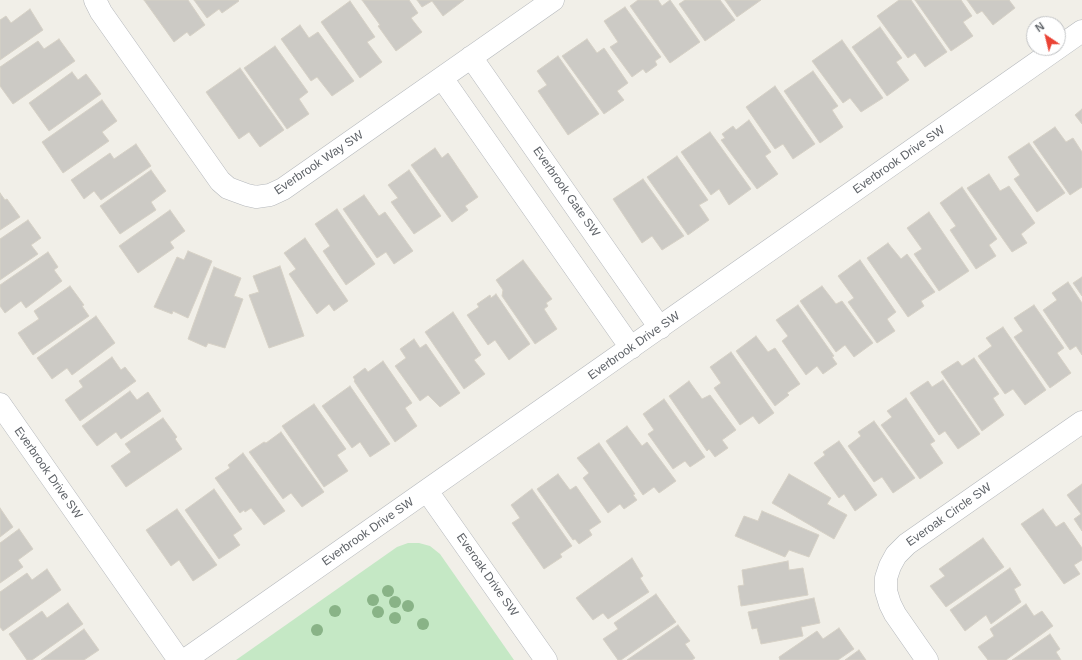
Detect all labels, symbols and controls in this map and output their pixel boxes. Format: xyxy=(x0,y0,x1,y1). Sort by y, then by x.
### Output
north arrow xyxy=(1026,16,1066,56)
text: N xyxy=(1033,20,1046,34)
street label: Everbrook Drive SW xyxy=(850,123,948,197)
street label: Everbrook Way SW xyxy=(272,128,366,198)
street label: Everbrook Gate SW xyxy=(530,144,602,240)
street label: Everbrook Drive SW xyxy=(585,309,683,383)
street label: Everbrook Drive SW xyxy=(11,424,85,522)
street label: Everoak Circle SW xyxy=(904,480,994,550)
street label: Everbrook Drive SW xyxy=(319,495,417,569)
street label: Everoak Drive SW xyxy=(453,531,521,619)

